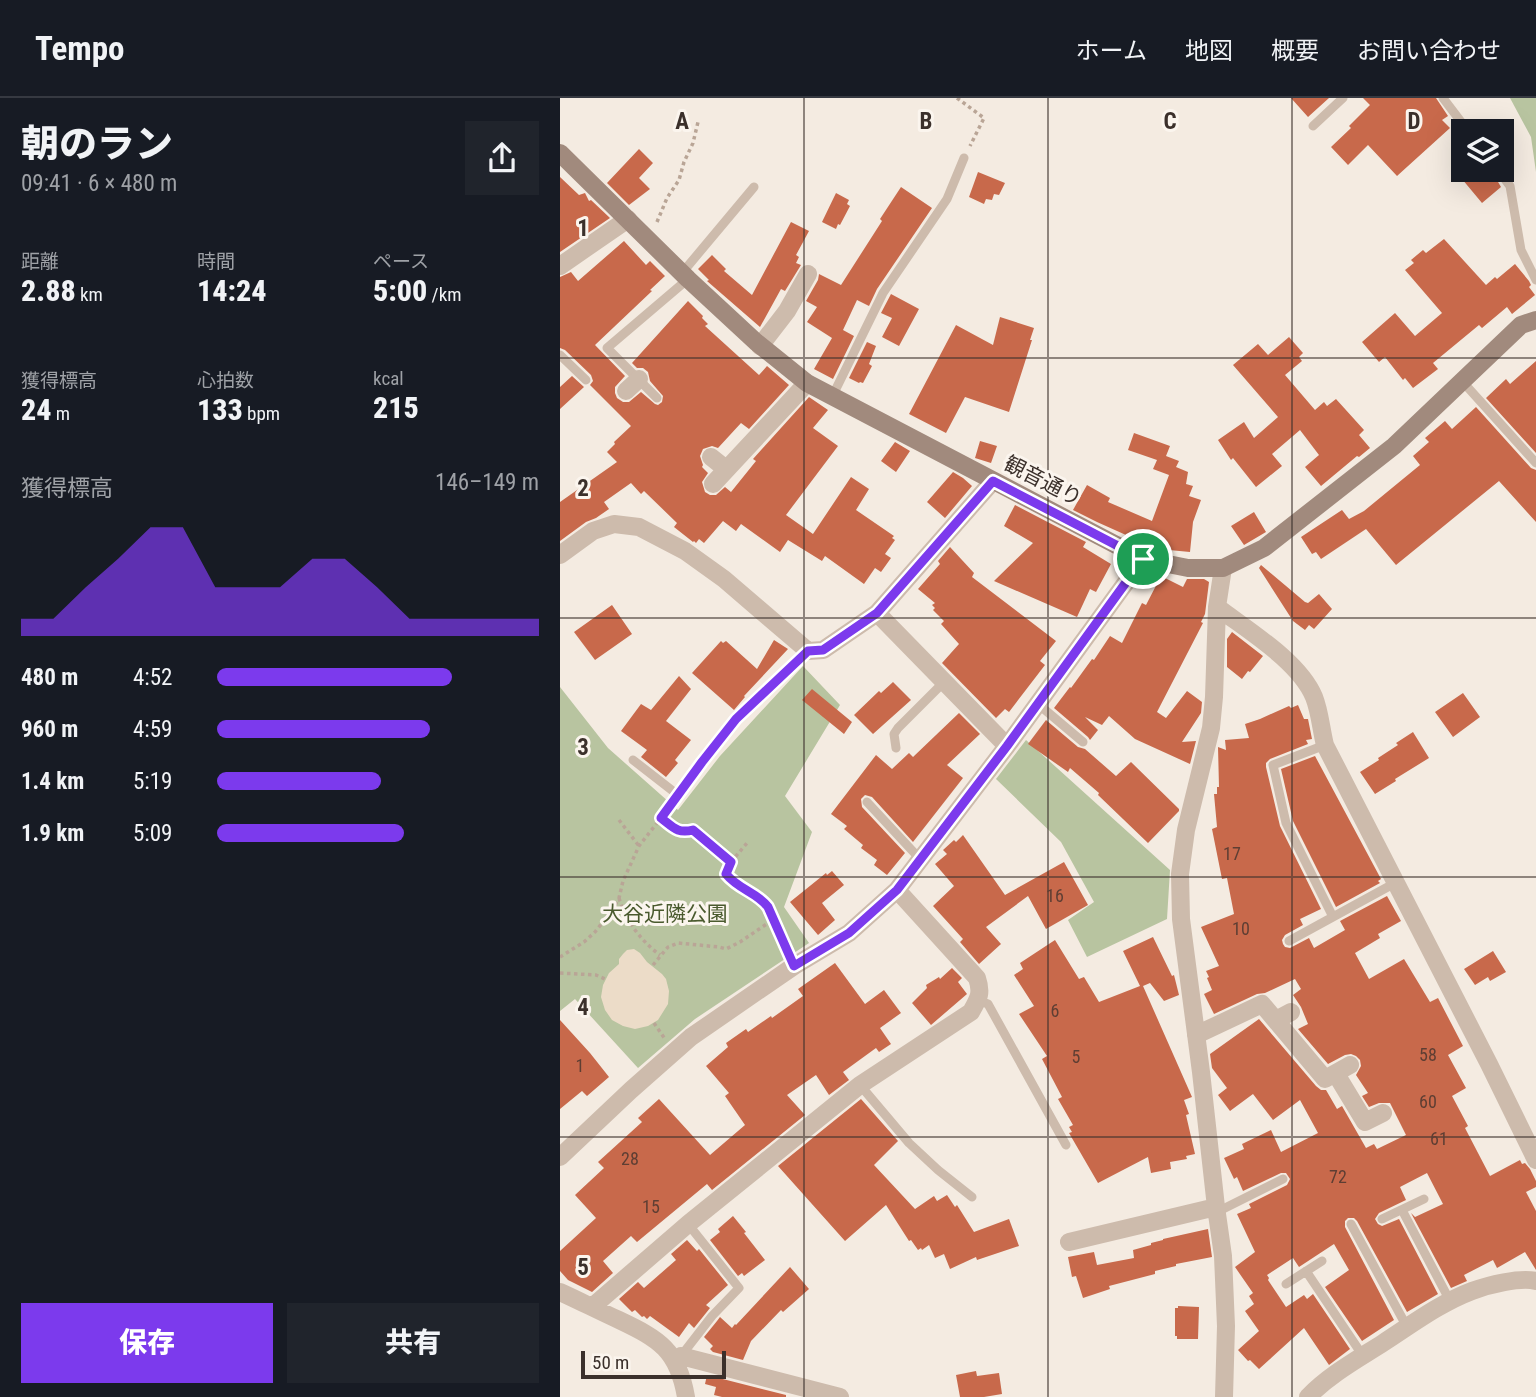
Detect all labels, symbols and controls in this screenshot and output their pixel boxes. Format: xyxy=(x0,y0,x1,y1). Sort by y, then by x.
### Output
text: Tempo xyxy=(35,29,125,68)
text: ホーム xyxy=(1076,37,1147,65)
text: 地図 xyxy=(1185,37,1233,65)
text: 概要 xyxy=(1271,37,1319,65)
text: お問い合わせ xyxy=(1357,37,1501,65)
text: A xyxy=(675,108,689,135)
text: B xyxy=(920,108,932,135)
text: C xyxy=(1163,108,1177,135)
text: D xyxy=(1408,108,1421,135)
map controls xyxy=(1451,119,1514,182)
button: layers xyxy=(1451,119,1514,182)
button: share xyxy=(465,121,539,195)
text: 朝のラン xyxy=(21,122,173,166)
text: 09:41 · 6 × 480 m xyxy=(21,170,177,197)
text: 1 xyxy=(577,215,589,242)
text: 距離 xyxy=(21,250,59,273)
text: 時間 xyxy=(197,250,235,273)
text: ペース xyxy=(373,250,429,273)
text: 2.88 xyxy=(21,273,76,308)
text: 14:24 xyxy=(197,273,266,308)
text: 5:00 xyxy=(373,273,427,308)
text: km xyxy=(76,283,103,306)
text: /km xyxy=(427,283,462,306)
text: kcal xyxy=(373,367,404,390)
text: 獲得標高 xyxy=(21,369,97,392)
text: 心拍数 xyxy=(197,369,254,392)
text: 215 xyxy=(373,390,419,425)
text: 24 xyxy=(21,392,52,427)
text: 133 xyxy=(197,392,243,427)
text: m xyxy=(52,402,70,425)
text: bpm xyxy=(243,402,280,425)
street label: 観音通り xyxy=(1000,451,1086,511)
text: 146–149 m xyxy=(435,469,539,496)
text: 獲得標高 xyxy=(21,475,113,502)
text: 2 xyxy=(577,475,589,502)
pin xyxy=(1113,529,1173,589)
icon: arrive xyxy=(1124,540,1162,578)
text: 480 m xyxy=(21,664,78,691)
text: 4:52 xyxy=(133,664,172,691)
text: 960 m xyxy=(21,716,78,743)
text: 4:59 xyxy=(133,716,172,743)
text: 3 xyxy=(577,734,589,761)
text: 1.4 km xyxy=(21,768,84,795)
text: 5:19 xyxy=(133,768,172,795)
text: 1.9 km xyxy=(21,820,84,847)
text: 5:09 xyxy=(133,820,172,847)
house number: 17 xyxy=(1223,843,1241,864)
house number: 16 xyxy=(1046,885,1064,906)
park label: 大谷近隣公園 xyxy=(602,902,728,926)
house number: 10 xyxy=(1232,918,1250,939)
text: 4 xyxy=(577,994,589,1021)
house number: 6 xyxy=(1051,1000,1059,1021)
house number: 58 xyxy=(1419,1044,1437,1065)
house number: 5 xyxy=(1072,1046,1081,1067)
house number: 1 xyxy=(576,1055,584,1076)
house number: 60 xyxy=(1419,1091,1437,1112)
house number: 61 xyxy=(1430,1128,1448,1149)
house number: 28 xyxy=(621,1148,639,1169)
house number: 72 xyxy=(1329,1166,1347,1187)
house number: 15 xyxy=(642,1196,660,1217)
text: 5 xyxy=(577,1254,589,1281)
button: 保存 xyxy=(21,1303,273,1383)
button: 共有 xyxy=(287,1303,539,1383)
scale bar xyxy=(581,1348,726,1380)
text: 50 m xyxy=(592,1351,629,1374)

